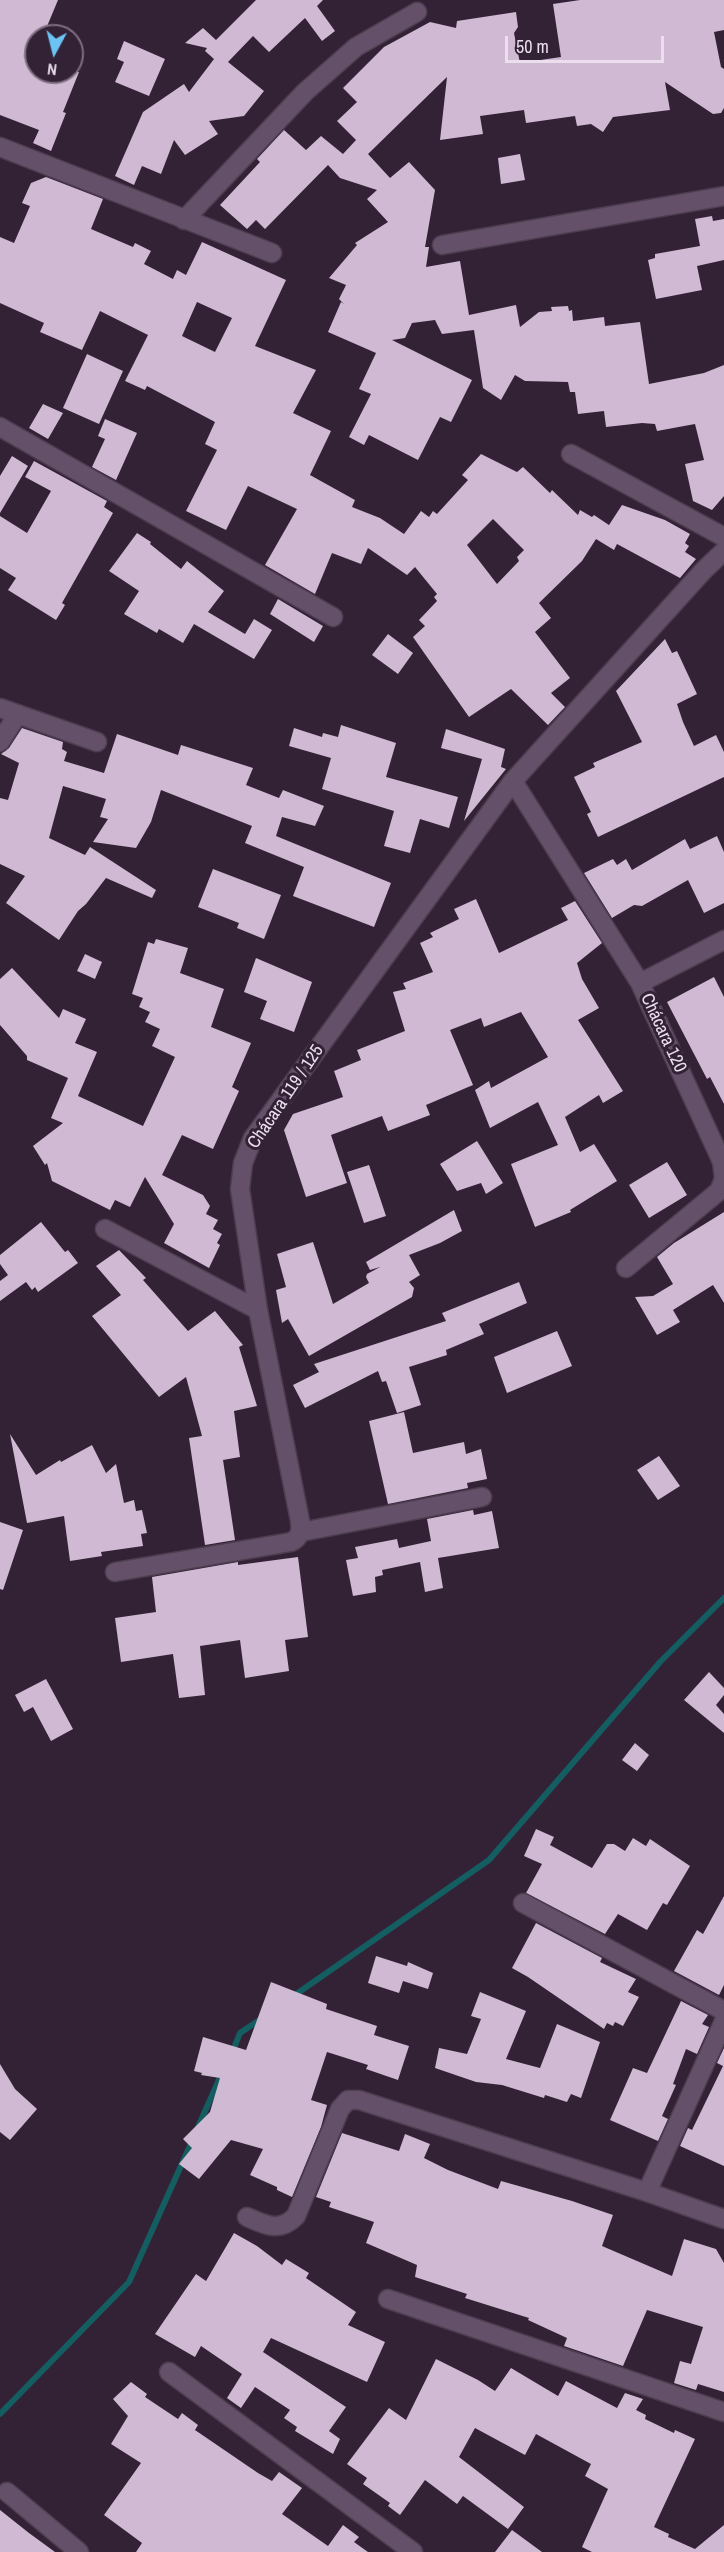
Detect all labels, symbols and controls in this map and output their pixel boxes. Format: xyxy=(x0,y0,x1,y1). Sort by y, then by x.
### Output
north arrow xyxy=(24,24,84,84)
scale bar xyxy=(508,24,667,62)
text: 50 m xyxy=(516,34,549,59)
text: N xyxy=(46,58,58,81)
street label: Chácara 120 xyxy=(635,990,691,1076)
street label: Chácara 119 / 125 xyxy=(243,1041,329,1153)

